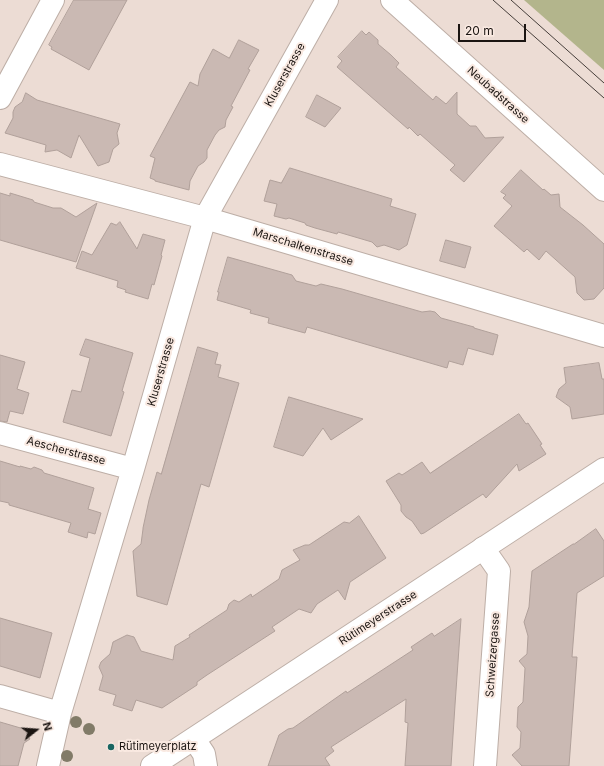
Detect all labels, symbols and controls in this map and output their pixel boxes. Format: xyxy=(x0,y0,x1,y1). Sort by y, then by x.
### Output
scale bar xyxy=(460,16,528,42)
text: 20 m xyxy=(465,23,494,38)
street label: Kluserstrasse xyxy=(262,41,308,109)
street label: Neubadstrasse xyxy=(464,64,532,126)
street label: Marschalkenstrasse xyxy=(251,225,355,269)
street label: Kluserstrasse xyxy=(145,336,177,408)
street label: Aescherstrasse xyxy=(25,434,107,468)
street label: Rütimeyerstrasse xyxy=(337,588,419,648)
street label: Schweizergasse xyxy=(483,612,503,698)
north arrow xyxy=(16,710,56,750)
text: N xyxy=(40,720,55,733)
place label: Rütimeyerplatz xyxy=(119,740,197,754)
marker: Rütimeyerplatz xyxy=(106,742,116,752)

